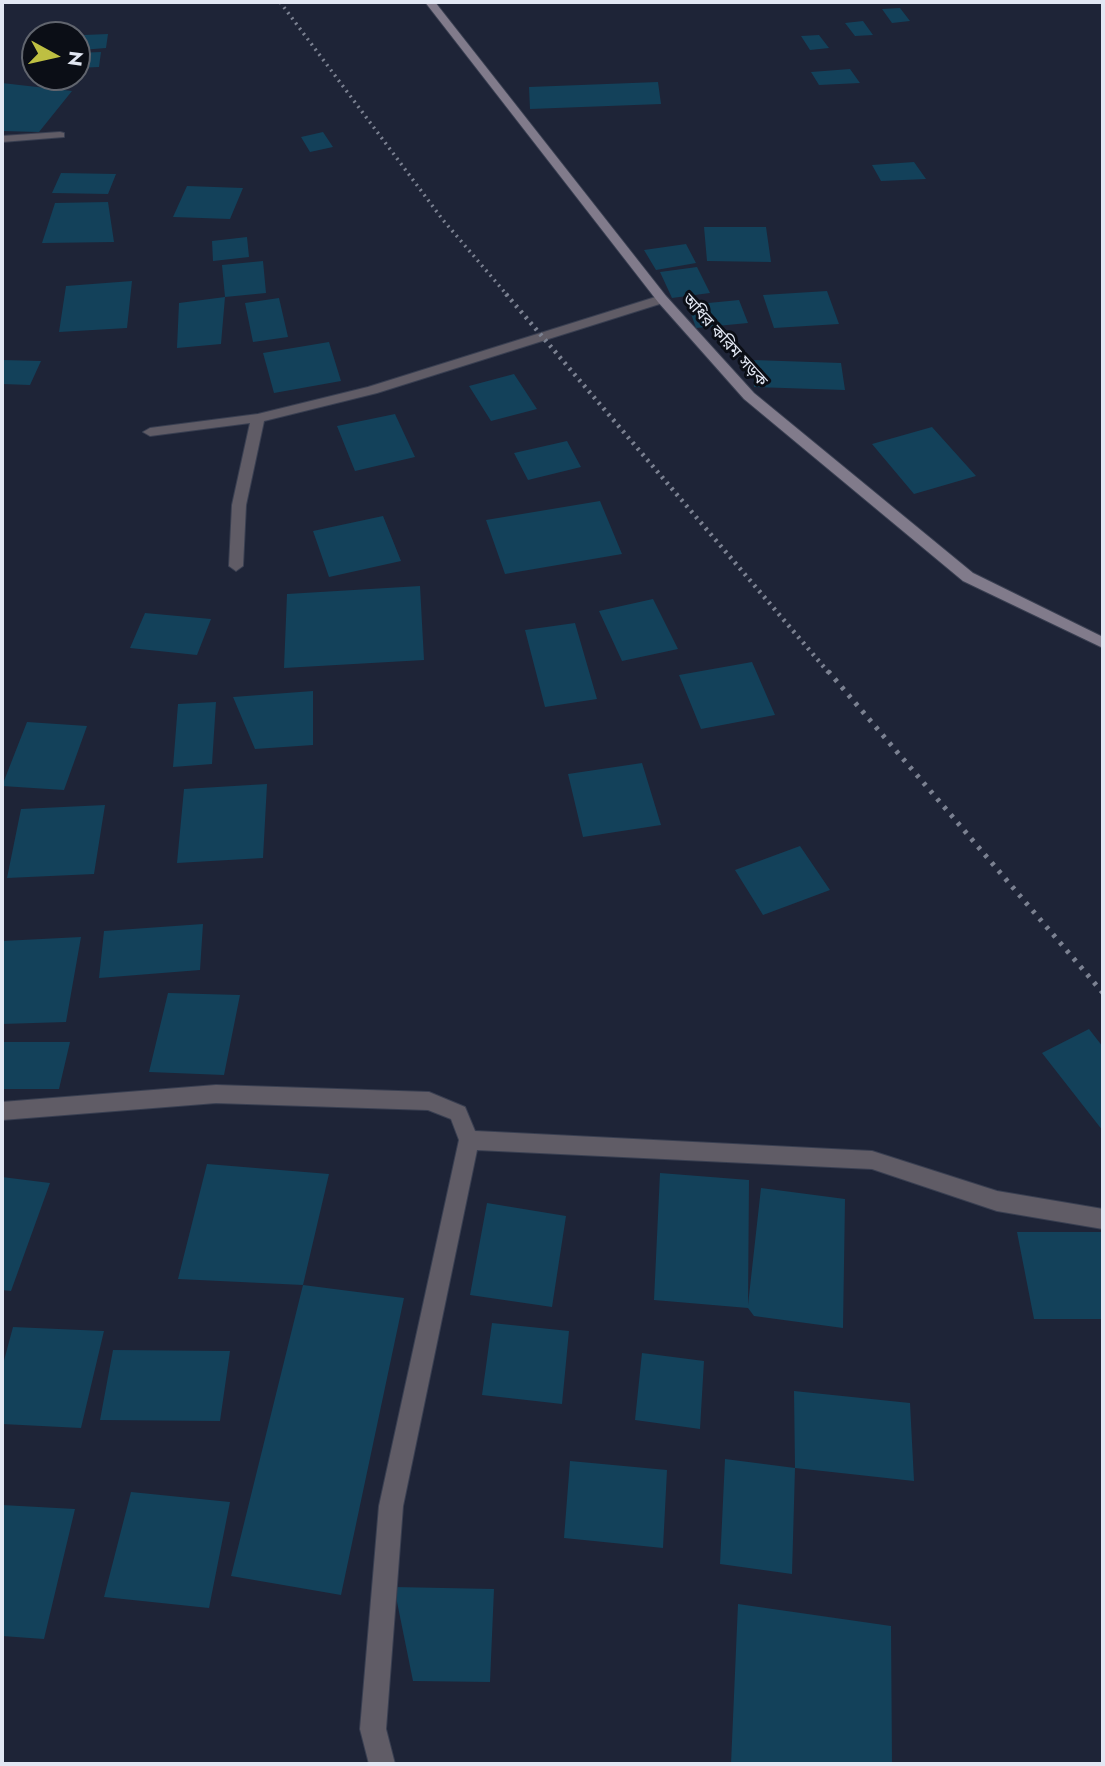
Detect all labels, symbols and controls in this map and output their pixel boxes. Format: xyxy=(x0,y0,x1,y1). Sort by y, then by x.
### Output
north arrow xyxy=(21,21,91,91)
text: N xyxy=(61,49,90,68)
street label: অধির করিম সড়ক xyxy=(677,291,771,391)

